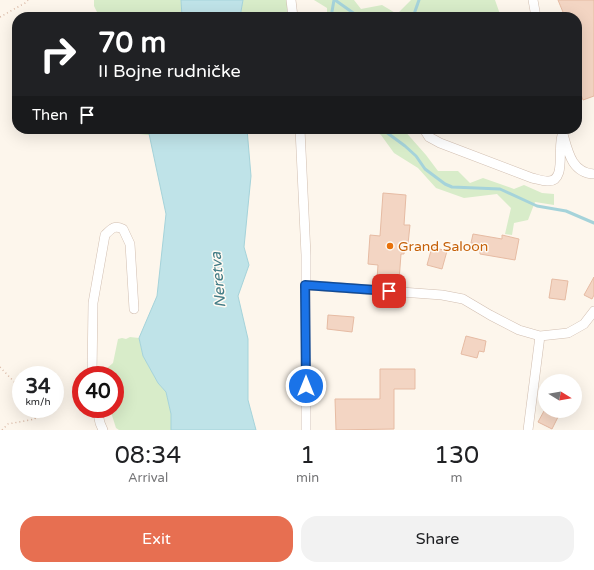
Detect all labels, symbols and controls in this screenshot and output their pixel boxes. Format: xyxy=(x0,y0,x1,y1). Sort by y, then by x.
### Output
text: 70 m xyxy=(98,26,166,60)
icon: right xyxy=(32,28,84,80)
text: II Bojne rudničke xyxy=(98,60,241,82)
icon: arrive xyxy=(76,104,98,126)
text: Then xyxy=(32,106,68,124)
place label: Grand Saloon xyxy=(398,238,488,255)
marker: Grand Saloon xyxy=(385,241,395,251)
water label: Neretva xyxy=(207,251,229,309)
pin xyxy=(372,274,406,308)
icon: arrive xyxy=(378,280,400,302)
position arrow xyxy=(285,365,327,407)
speed limit sign: 40 xyxy=(72,366,124,418)
north arrow xyxy=(538,374,582,418)
map controls xyxy=(538,374,582,418)
text: 34 xyxy=(25,375,51,399)
text: km/h xyxy=(25,396,51,408)
text: 08:34 xyxy=(115,441,181,470)
text: 1 xyxy=(300,441,315,470)
text: 130 xyxy=(434,441,479,470)
text: Arrival xyxy=(128,470,168,486)
text: min xyxy=(296,470,319,486)
text: m xyxy=(451,470,463,486)
button: Exit xyxy=(20,516,293,562)
button: Share xyxy=(301,516,574,562)

